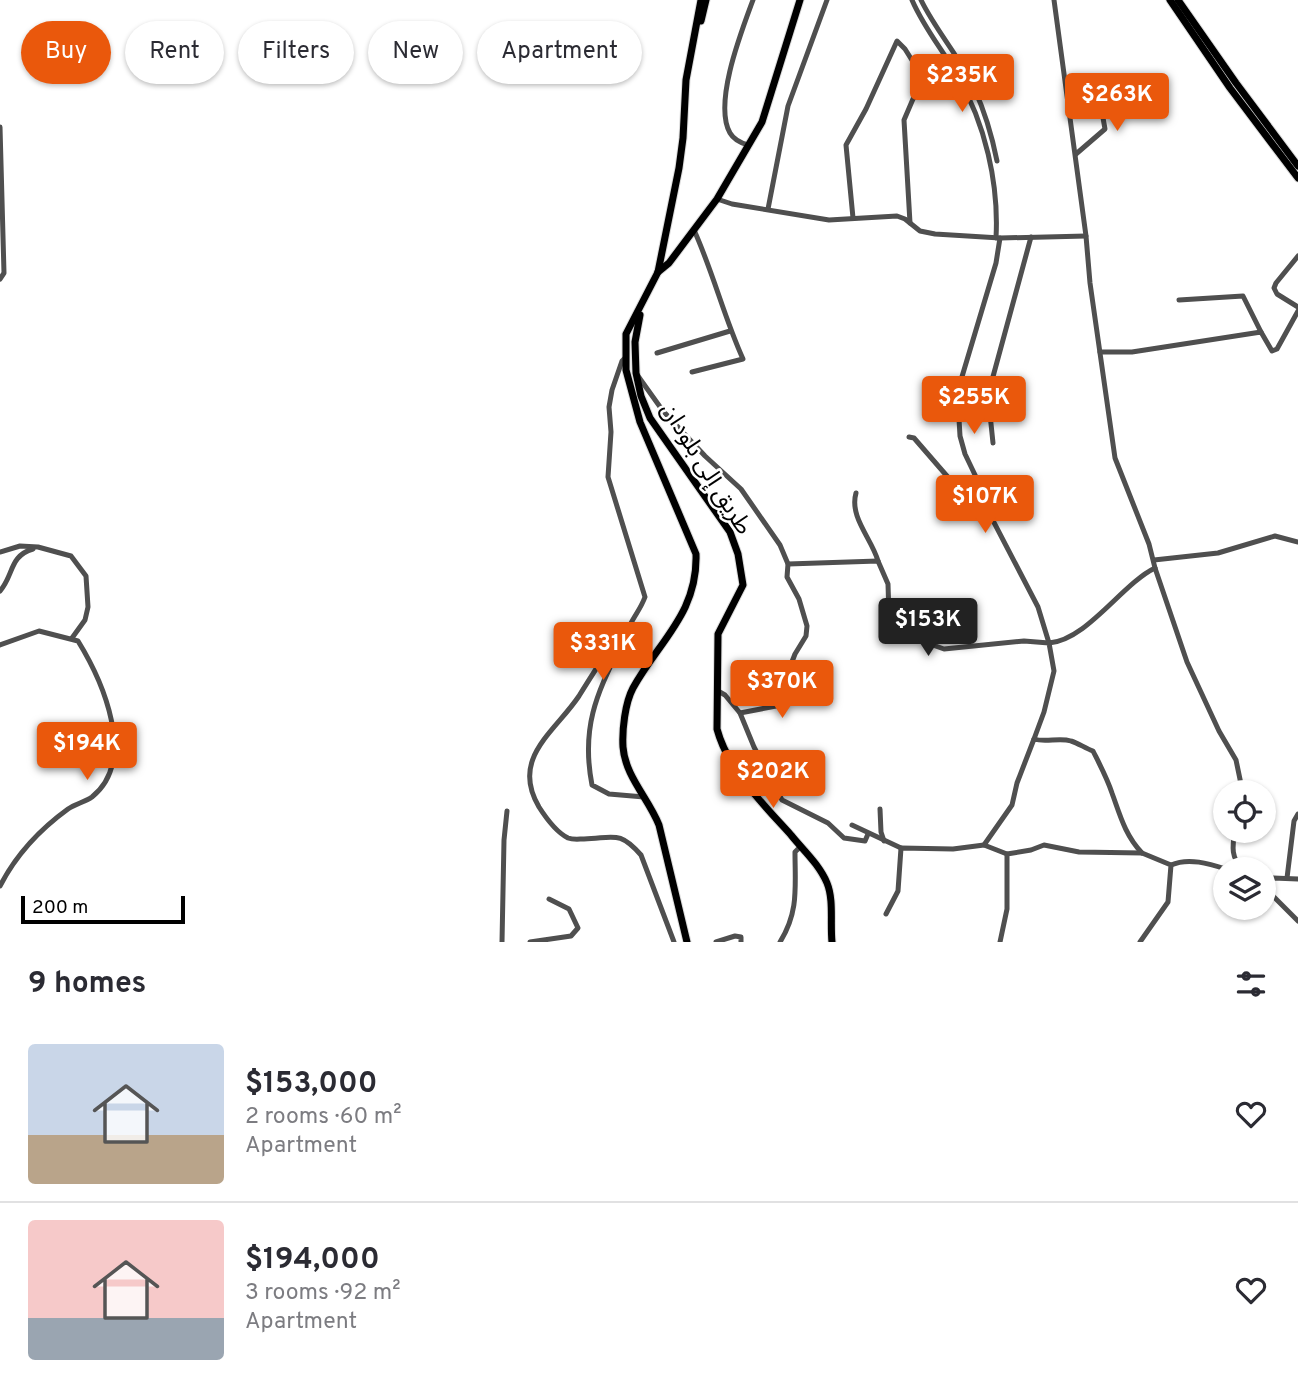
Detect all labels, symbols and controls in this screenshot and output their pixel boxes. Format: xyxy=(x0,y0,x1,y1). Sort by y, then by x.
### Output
chip: Buy xyxy=(21,21,111,84)
chip: Rent xyxy=(125,21,224,84)
chip: Filters xyxy=(238,21,354,84)
chip: New xyxy=(368,21,463,84)
chip: Apartment xyxy=(477,21,642,84)
pin: $235K xyxy=(913,54,1011,114)
text: $235K xyxy=(926,62,998,91)
pin: $263K xyxy=(1068,74,1166,133)
text: $263K xyxy=(1081,81,1153,110)
pin: $255K xyxy=(925,376,1023,436)
text: $255K xyxy=(938,384,1010,413)
street label: طريق إلى بلودان xyxy=(653,397,758,541)
pin: $107K xyxy=(936,476,1034,535)
text: $107K xyxy=(952,483,1018,512)
pin: $153K xyxy=(879,598,977,658)
text: $153K xyxy=(894,606,962,635)
pin: $331K xyxy=(554,622,652,682)
text: $331K xyxy=(570,630,636,659)
pin: $370K xyxy=(733,660,831,720)
text: $370K xyxy=(746,668,818,697)
pin: $194K xyxy=(38,722,136,782)
text: $194K xyxy=(53,730,121,759)
pin: $202K xyxy=(724,750,822,810)
text: $202K xyxy=(736,758,810,787)
map controls xyxy=(1213,780,1276,920)
button: locate xyxy=(1213,780,1276,843)
button: layers xyxy=(1213,857,1276,920)
scale bar xyxy=(21,893,186,925)
text: 200 m xyxy=(32,896,88,920)
icon: filters xyxy=(1232,965,1270,1003)
text: 9 homes xyxy=(28,966,146,1003)
text: $153,000 xyxy=(245,1066,378,1103)
icon: home xyxy=(84,1072,168,1156)
icon: heart xyxy=(1232,1095,1270,1133)
text: 2 rooms · 60 m² xyxy=(245,1103,402,1132)
text: Apartment xyxy=(245,1132,357,1161)
text: $194,000 xyxy=(245,1242,380,1279)
icon: home xyxy=(84,1248,168,1332)
icon: heart xyxy=(1232,1271,1270,1309)
text: 3 rooms · 92 m² xyxy=(245,1279,401,1308)
text: Apartment xyxy=(245,1308,357,1337)

